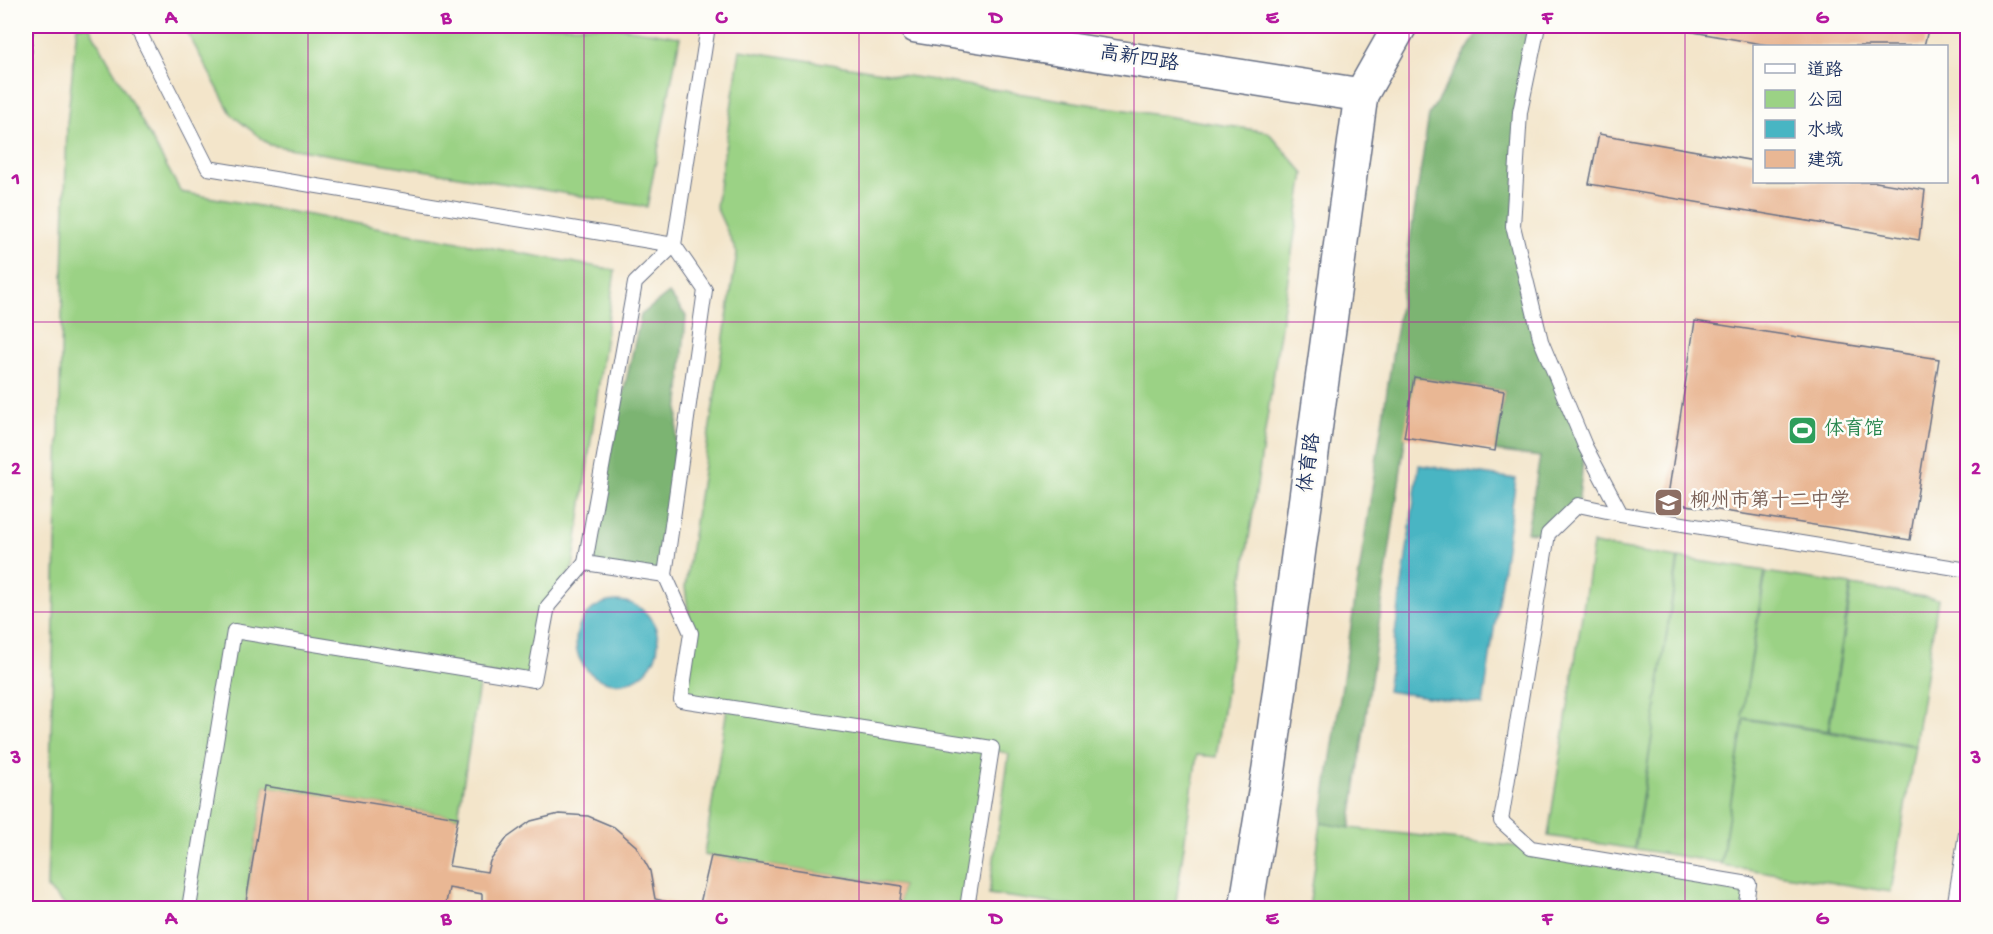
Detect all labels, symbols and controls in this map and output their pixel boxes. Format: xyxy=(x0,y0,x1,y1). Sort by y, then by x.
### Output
text: A xyxy=(164,8,179,31)
text: B xyxy=(440,8,452,31)
text: C xyxy=(715,8,729,31)
text: D xyxy=(987,8,1003,31)
text: E xyxy=(1266,8,1280,31)
text: F xyxy=(1541,8,1554,31)
text: G xyxy=(1816,8,1830,31)
street label: 高新四路 xyxy=(1098,40,1182,78)
legend xyxy=(1753,45,1948,183)
text: 道路 xyxy=(1807,60,1843,82)
text: 公园 xyxy=(1807,90,1843,112)
text: 水域 xyxy=(1807,120,1843,142)
text: 建筑 xyxy=(1807,150,1843,172)
text: 1 xyxy=(11,169,20,192)
text: 1 xyxy=(1971,169,1980,192)
sports icon: 体育馆 xyxy=(1787,414,1819,446)
place label: 体育馆 xyxy=(1824,417,1884,442)
street label: 体育路 xyxy=(1293,430,1327,494)
text: 2 xyxy=(11,459,21,482)
text: 2 xyxy=(1971,459,1981,482)
school or university icon: 柳州市第十二中学 xyxy=(1653,486,1685,518)
place label: 柳州市第十二中学 xyxy=(1690,489,1850,514)
text: 3 xyxy=(10,748,21,771)
text: 3 xyxy=(1970,748,1981,771)
text: A xyxy=(164,909,179,932)
text: B xyxy=(440,909,452,932)
text: C xyxy=(715,909,729,932)
text: D xyxy=(987,909,1003,932)
text: E xyxy=(1266,909,1280,932)
text: F xyxy=(1541,909,1554,932)
text: G xyxy=(1816,909,1830,932)

